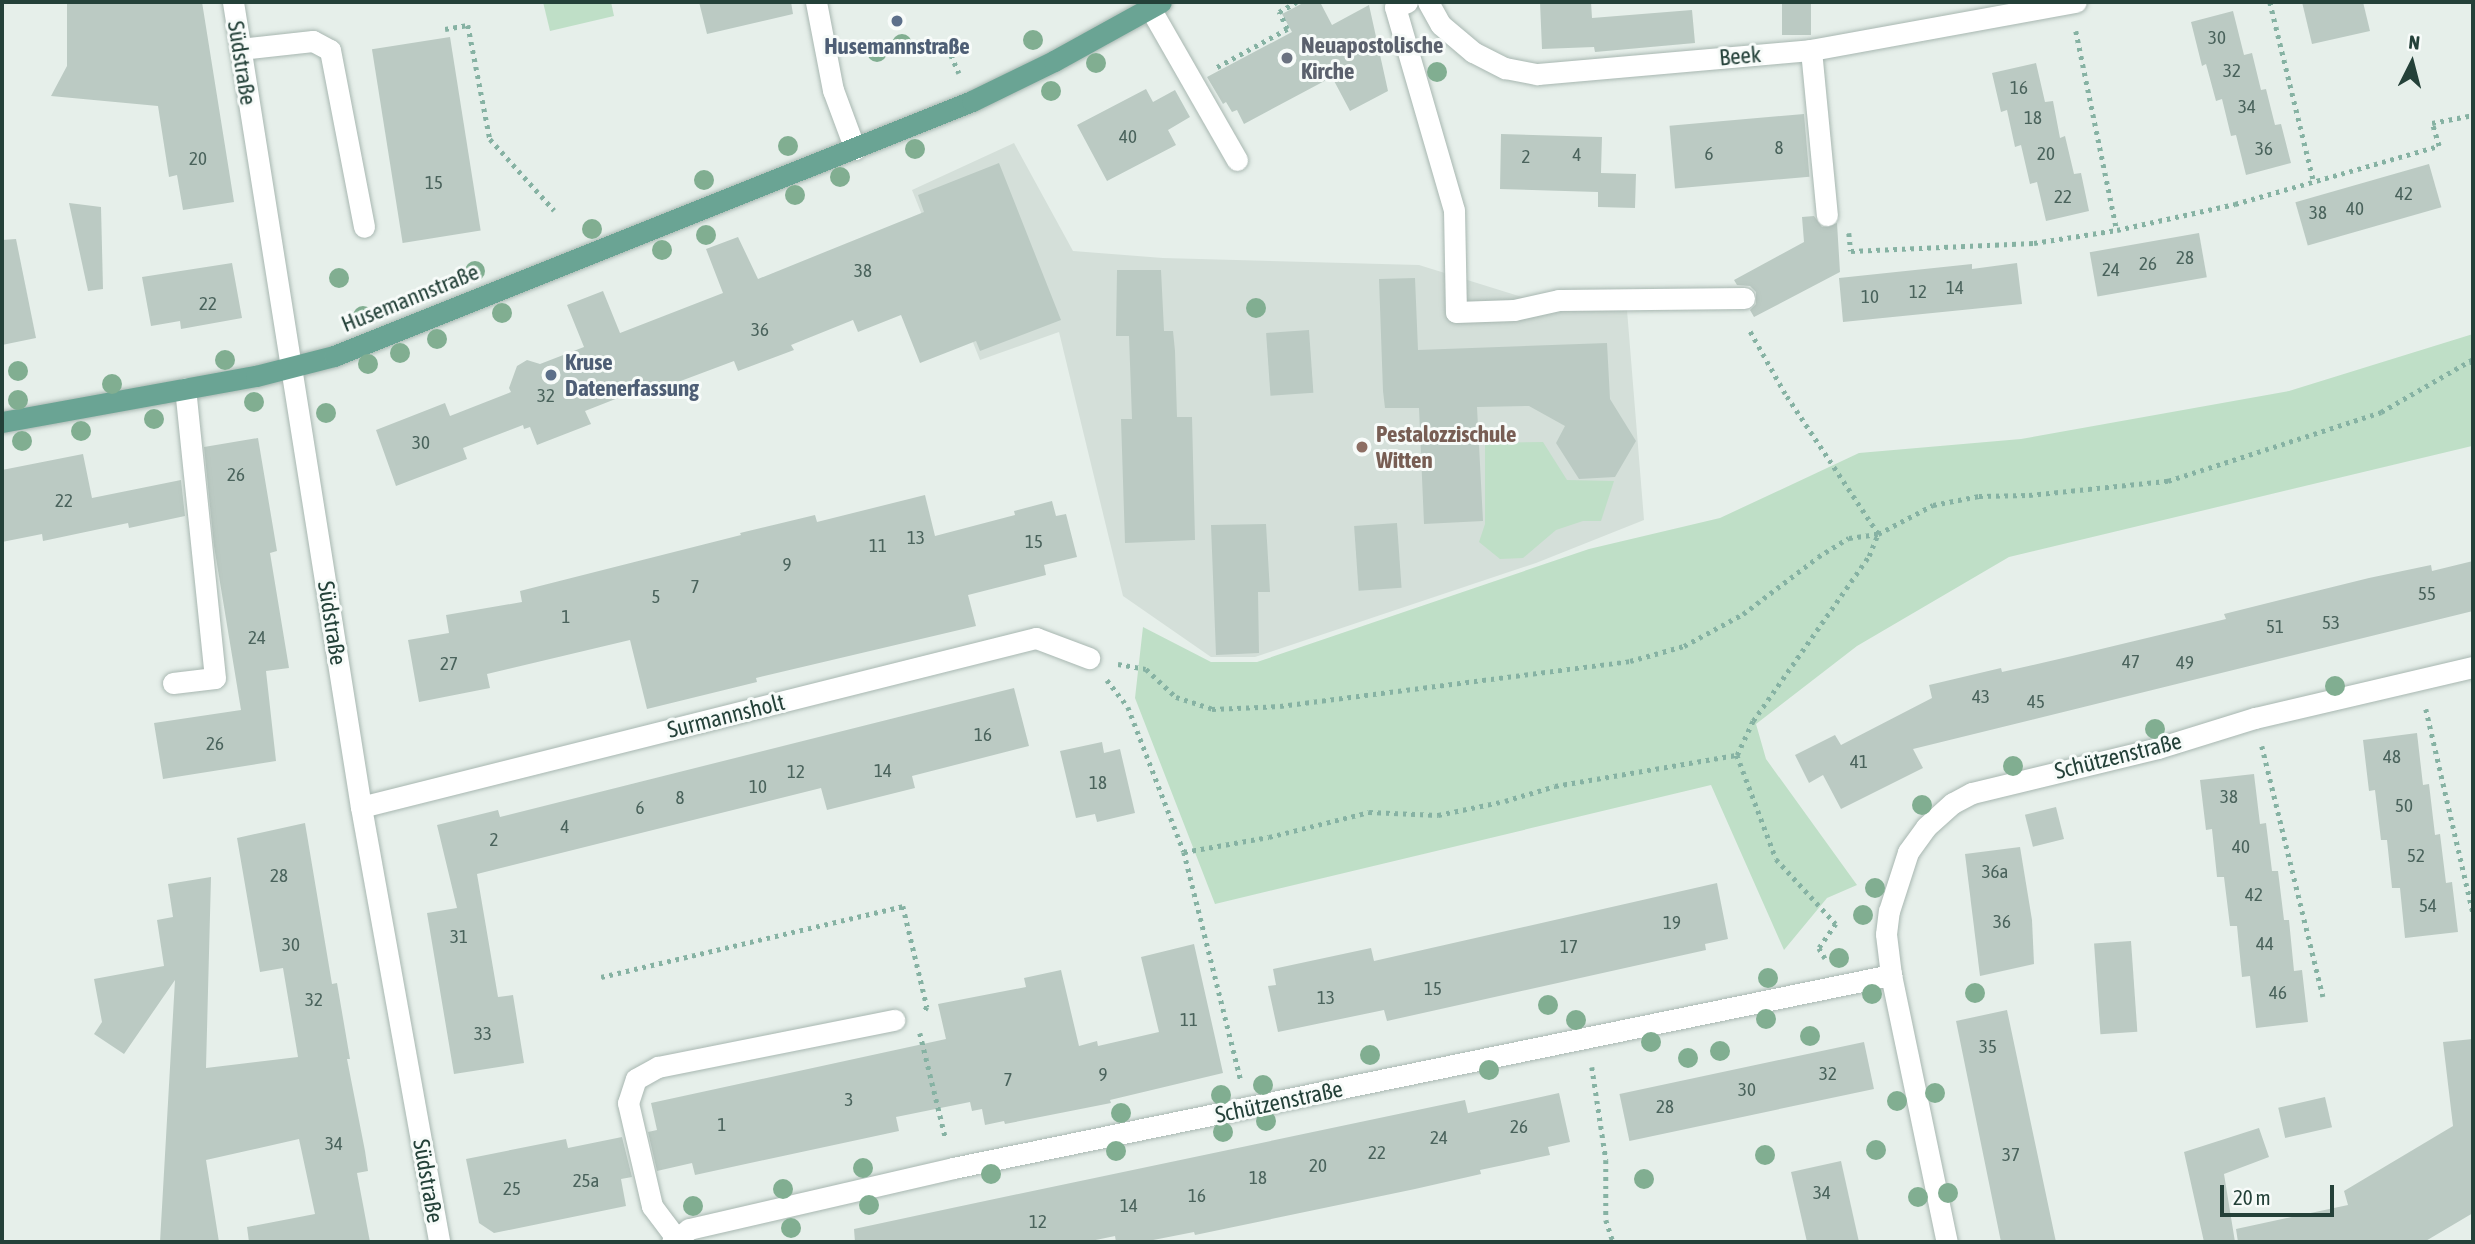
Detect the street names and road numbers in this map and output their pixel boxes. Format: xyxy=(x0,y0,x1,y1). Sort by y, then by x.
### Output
street label: Südstraße xyxy=(222,19,262,107)
street label: Beek xyxy=(1718,40,1762,72)
street label: Husemannstraße xyxy=(337,258,483,338)
street label: Südstraße xyxy=(312,579,352,667)
street label: Surmannsholt xyxy=(664,688,788,744)
street label: Schützenstraße xyxy=(2052,727,2184,785)
street label: Schützenstraße xyxy=(1213,1075,1345,1129)
street label: Südstraße xyxy=(407,1137,449,1225)

